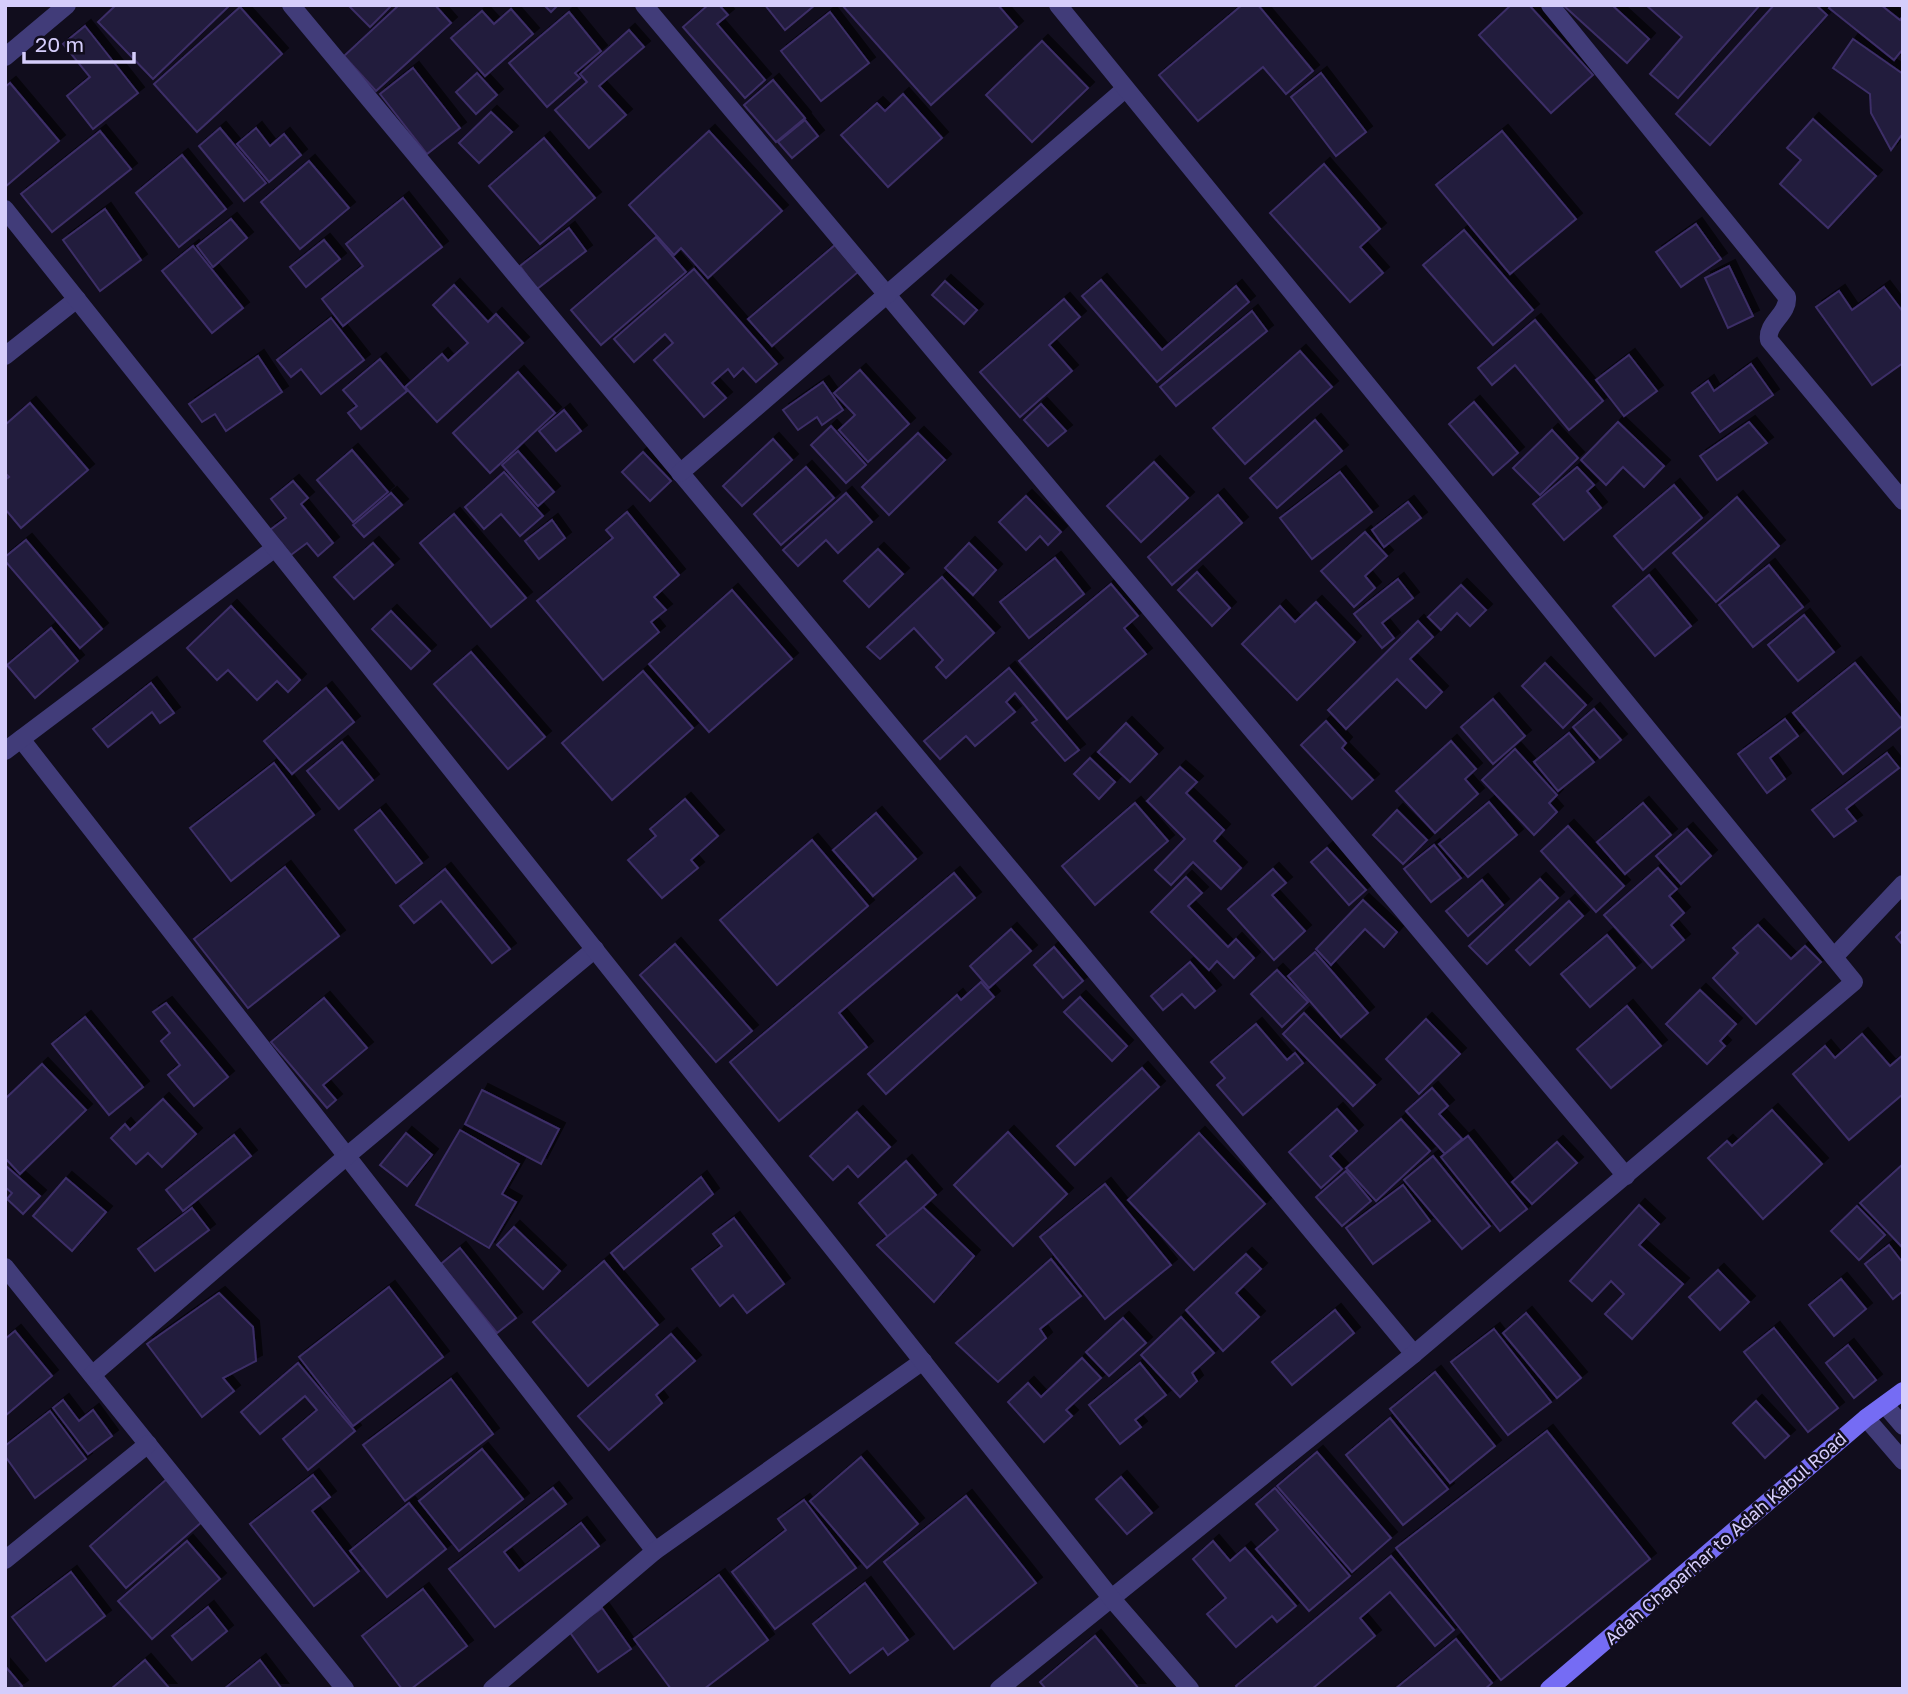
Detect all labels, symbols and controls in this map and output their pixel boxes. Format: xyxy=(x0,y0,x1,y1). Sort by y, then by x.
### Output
scale bar xyxy=(24,21,135,65)
text: 20 m xyxy=(35,31,84,57)
street label: Adah Chaparhar to Adah Kabul Road xyxy=(1600,1427,1850,1649)

